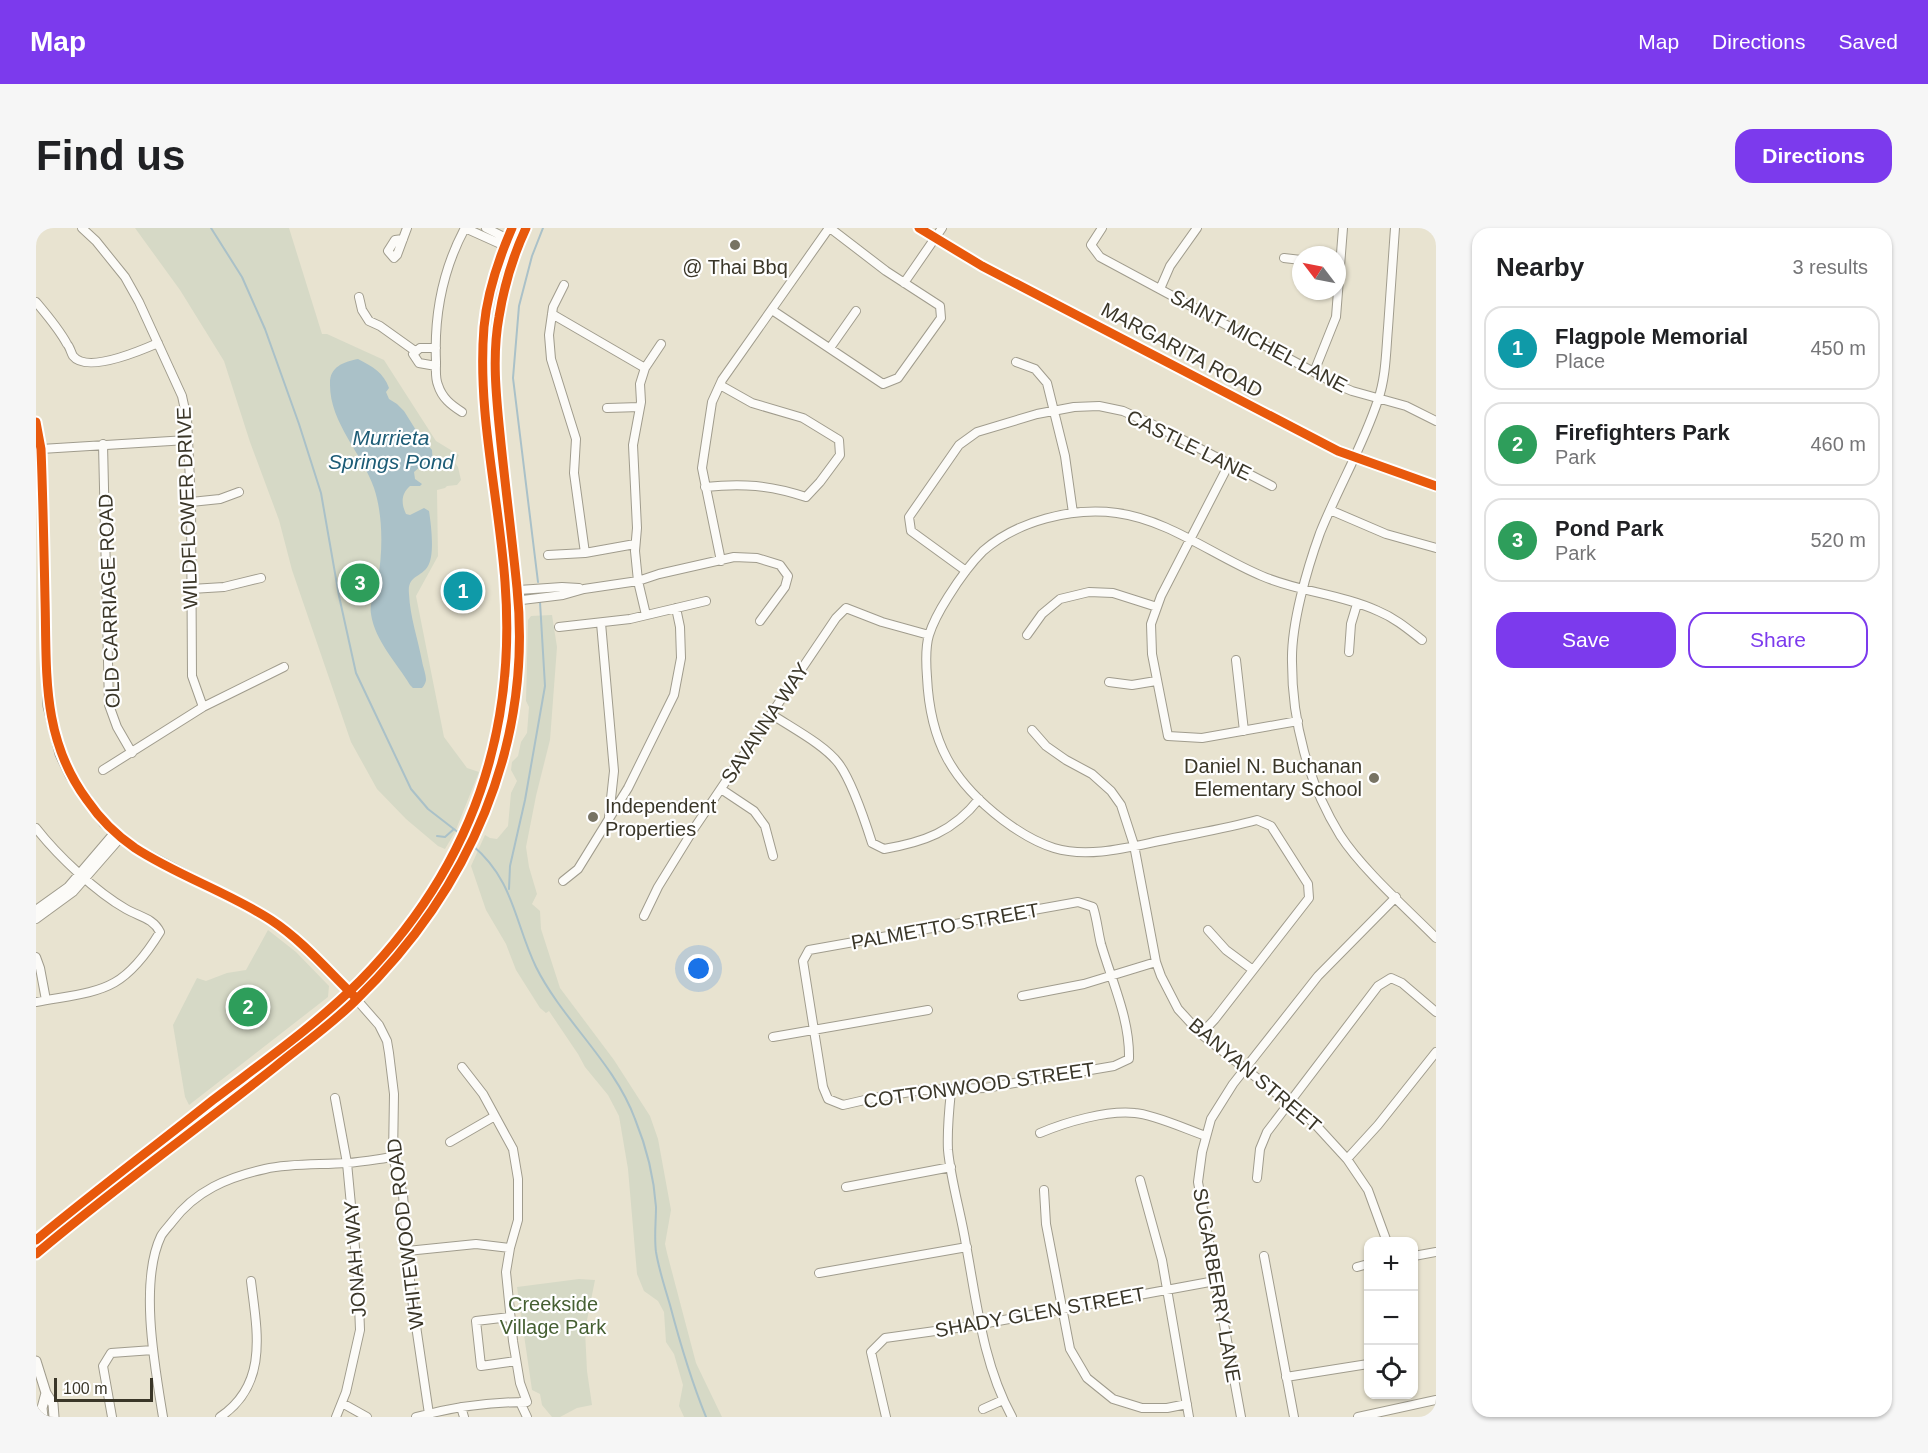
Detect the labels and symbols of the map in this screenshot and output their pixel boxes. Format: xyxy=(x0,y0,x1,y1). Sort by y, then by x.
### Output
marker: @ Thai Bbq xyxy=(728,238,742,252)
north arrow xyxy=(1292,246,1346,300)
place label: @ Thai Bbq xyxy=(682,256,788,278)
street label: SAINT MICHEL LANE xyxy=(1167,285,1351,397)
street label: MARGARITA ROAD xyxy=(1098,298,1266,402)
street label: CASTLE LANE xyxy=(1123,405,1255,485)
street label: WILDFLOWER DRIVE xyxy=(172,407,202,609)
water label: Murrieta Springs Pond xyxy=(328,426,455,473)
street label: OLD CARRIAGE ROAD xyxy=(94,493,124,709)
pin: 3 xyxy=(340,560,380,606)
pin: 1 xyxy=(444,568,482,614)
street label: SAVANNA WAY xyxy=(717,659,813,787)
place label: Daniel N. Buchanan Elementary School xyxy=(1184,755,1362,800)
marker: Daniel N. Buchanan Elementary School xyxy=(1367,771,1381,785)
place label: Independent Properties xyxy=(605,795,717,840)
marker: Independent Properties xyxy=(586,810,600,824)
street label: PALMETTO STREET xyxy=(849,899,1041,953)
your location xyxy=(684,954,713,983)
pin: 2 xyxy=(228,984,268,1030)
street label: BANYAN STREET xyxy=(1185,1013,1325,1137)
street label: COTTONWOOD STREET xyxy=(862,1058,1096,1112)
street label: WHITEWOOD ROAD xyxy=(382,1137,428,1331)
street label: SUGARBERRY LANE xyxy=(1189,1186,1245,1384)
street label: JONAH WAY xyxy=(340,1200,370,1318)
street label: SHADY GLEN STREET xyxy=(933,1283,1147,1341)
park label: Creekside Village Park xyxy=(500,1293,607,1338)
scale bar xyxy=(54,1375,153,1402)

